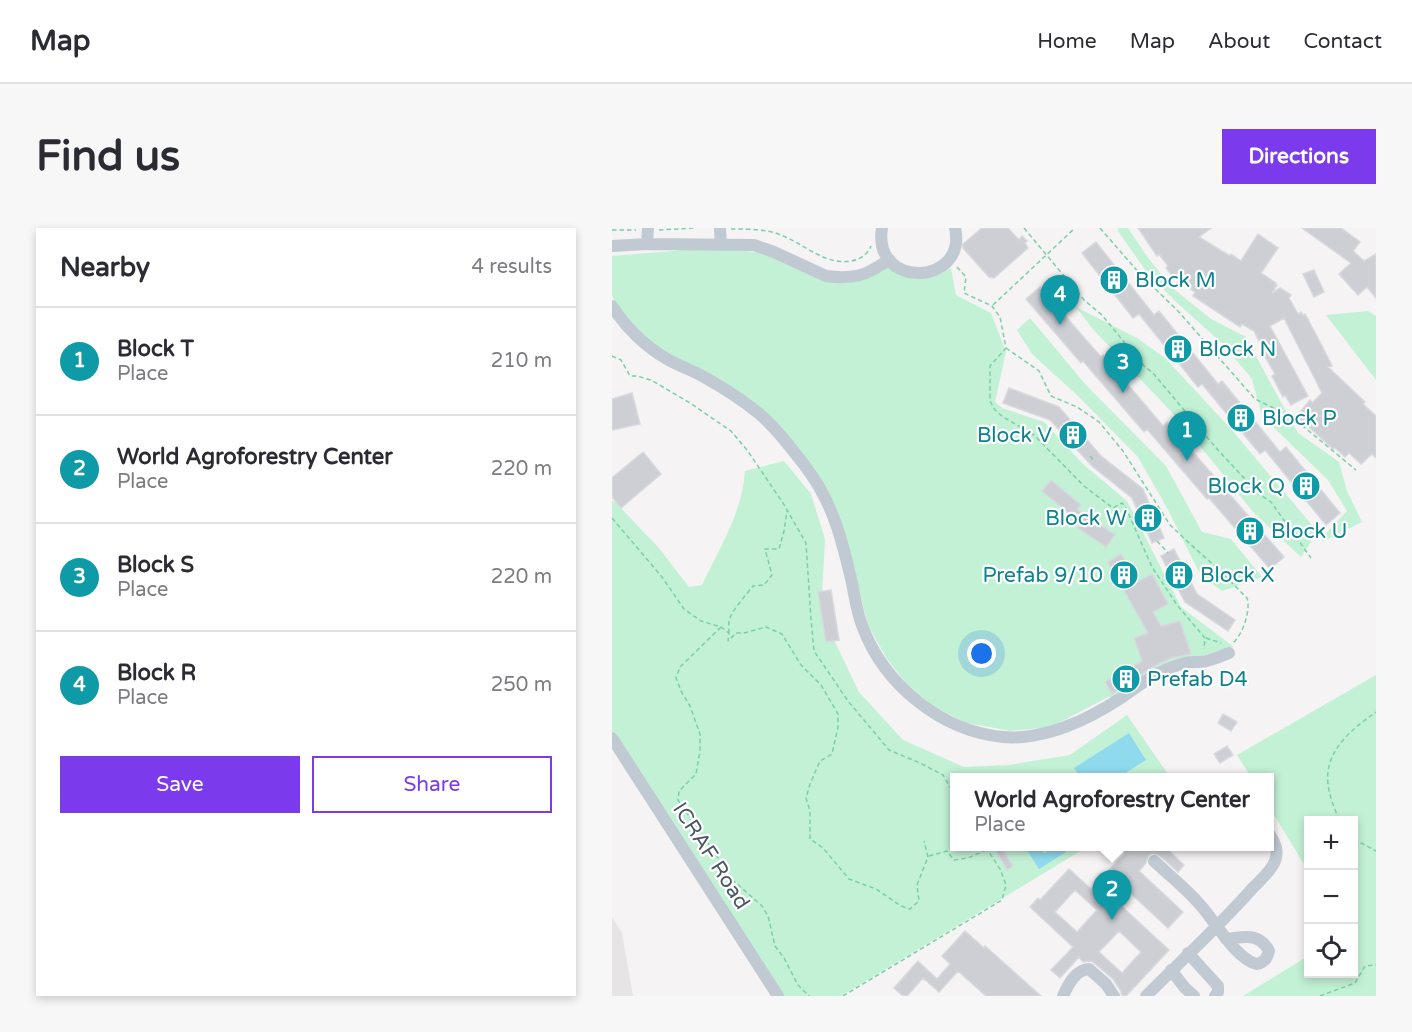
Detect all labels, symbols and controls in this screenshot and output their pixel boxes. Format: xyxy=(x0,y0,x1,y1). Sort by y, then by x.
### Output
text: Map xyxy=(30,24,90,58)
text: Home xyxy=(1037,29,1097,54)
text: Map xyxy=(1130,29,1175,54)
text: About xyxy=(1208,29,1270,54)
text: Contact xyxy=(1303,29,1382,54)
button: Directions xyxy=(1222,129,1376,184)
text: Find us xyxy=(36,131,180,182)
text: Nearby xyxy=(60,252,150,283)
text: 4 results xyxy=(472,255,552,279)
building icon: Block M xyxy=(1098,264,1130,296)
place label: Block M xyxy=(1135,268,1216,293)
pin: 4 xyxy=(1040,276,1080,325)
building icon: Block N xyxy=(1162,333,1194,365)
text: Block T xyxy=(117,336,194,362)
place label: Block N xyxy=(1199,337,1276,362)
pin: 3 xyxy=(1104,344,1142,393)
text: 1 xyxy=(73,349,86,373)
text: 210 m xyxy=(491,349,552,373)
text: Place xyxy=(117,362,168,386)
building icon: Block P xyxy=(1225,402,1257,434)
place label: Block P xyxy=(1262,406,1337,431)
pin: 1 xyxy=(1168,412,1206,461)
building icon: Block V xyxy=(1057,419,1089,451)
place label: Block V xyxy=(977,423,1052,448)
text: World Agroforestry Center xyxy=(117,444,393,470)
text: 2 xyxy=(73,457,86,481)
text: 220 m xyxy=(491,457,552,481)
text: Place xyxy=(117,470,168,494)
building icon: Block Q xyxy=(1290,470,1322,502)
place label: Block Q xyxy=(1207,474,1285,499)
building icon: Block W xyxy=(1132,502,1164,534)
place label: Block W xyxy=(1045,506,1127,531)
building icon: Block U xyxy=(1234,515,1266,547)
place label: Block U xyxy=(1271,519,1347,544)
text: Block S xyxy=(117,552,194,578)
building icon: Prefab 9/10 xyxy=(1108,559,1140,591)
building icon: Block X xyxy=(1163,559,1195,591)
place label: Prefab 9/10 xyxy=(982,563,1103,588)
place label: Block X xyxy=(1200,563,1275,588)
text: 3 xyxy=(73,565,86,589)
text: 220 m xyxy=(491,565,552,589)
text: Place xyxy=(117,578,168,602)
your location xyxy=(967,639,996,668)
text: Block R xyxy=(117,660,196,686)
building icon: Prefab D4 xyxy=(1110,663,1142,695)
place label: Prefab D4 xyxy=(1147,667,1248,692)
text: 4 xyxy=(73,673,86,697)
text: 250 m xyxy=(491,673,552,697)
text: Place xyxy=(117,686,168,710)
button: Save xyxy=(60,756,300,813)
button: Share xyxy=(312,756,552,813)
popup xyxy=(950,773,1274,851)
text: World Agroforestry Center xyxy=(974,787,1250,813)
street label: ICRAF Road xyxy=(667,798,755,914)
text: Place xyxy=(974,813,1026,837)
map controls xyxy=(1304,816,1358,978)
button: + xyxy=(1304,816,1358,870)
pin: 2 xyxy=(1092,870,1132,920)
button: − xyxy=(1304,870,1358,924)
button: locate xyxy=(1304,924,1358,978)

